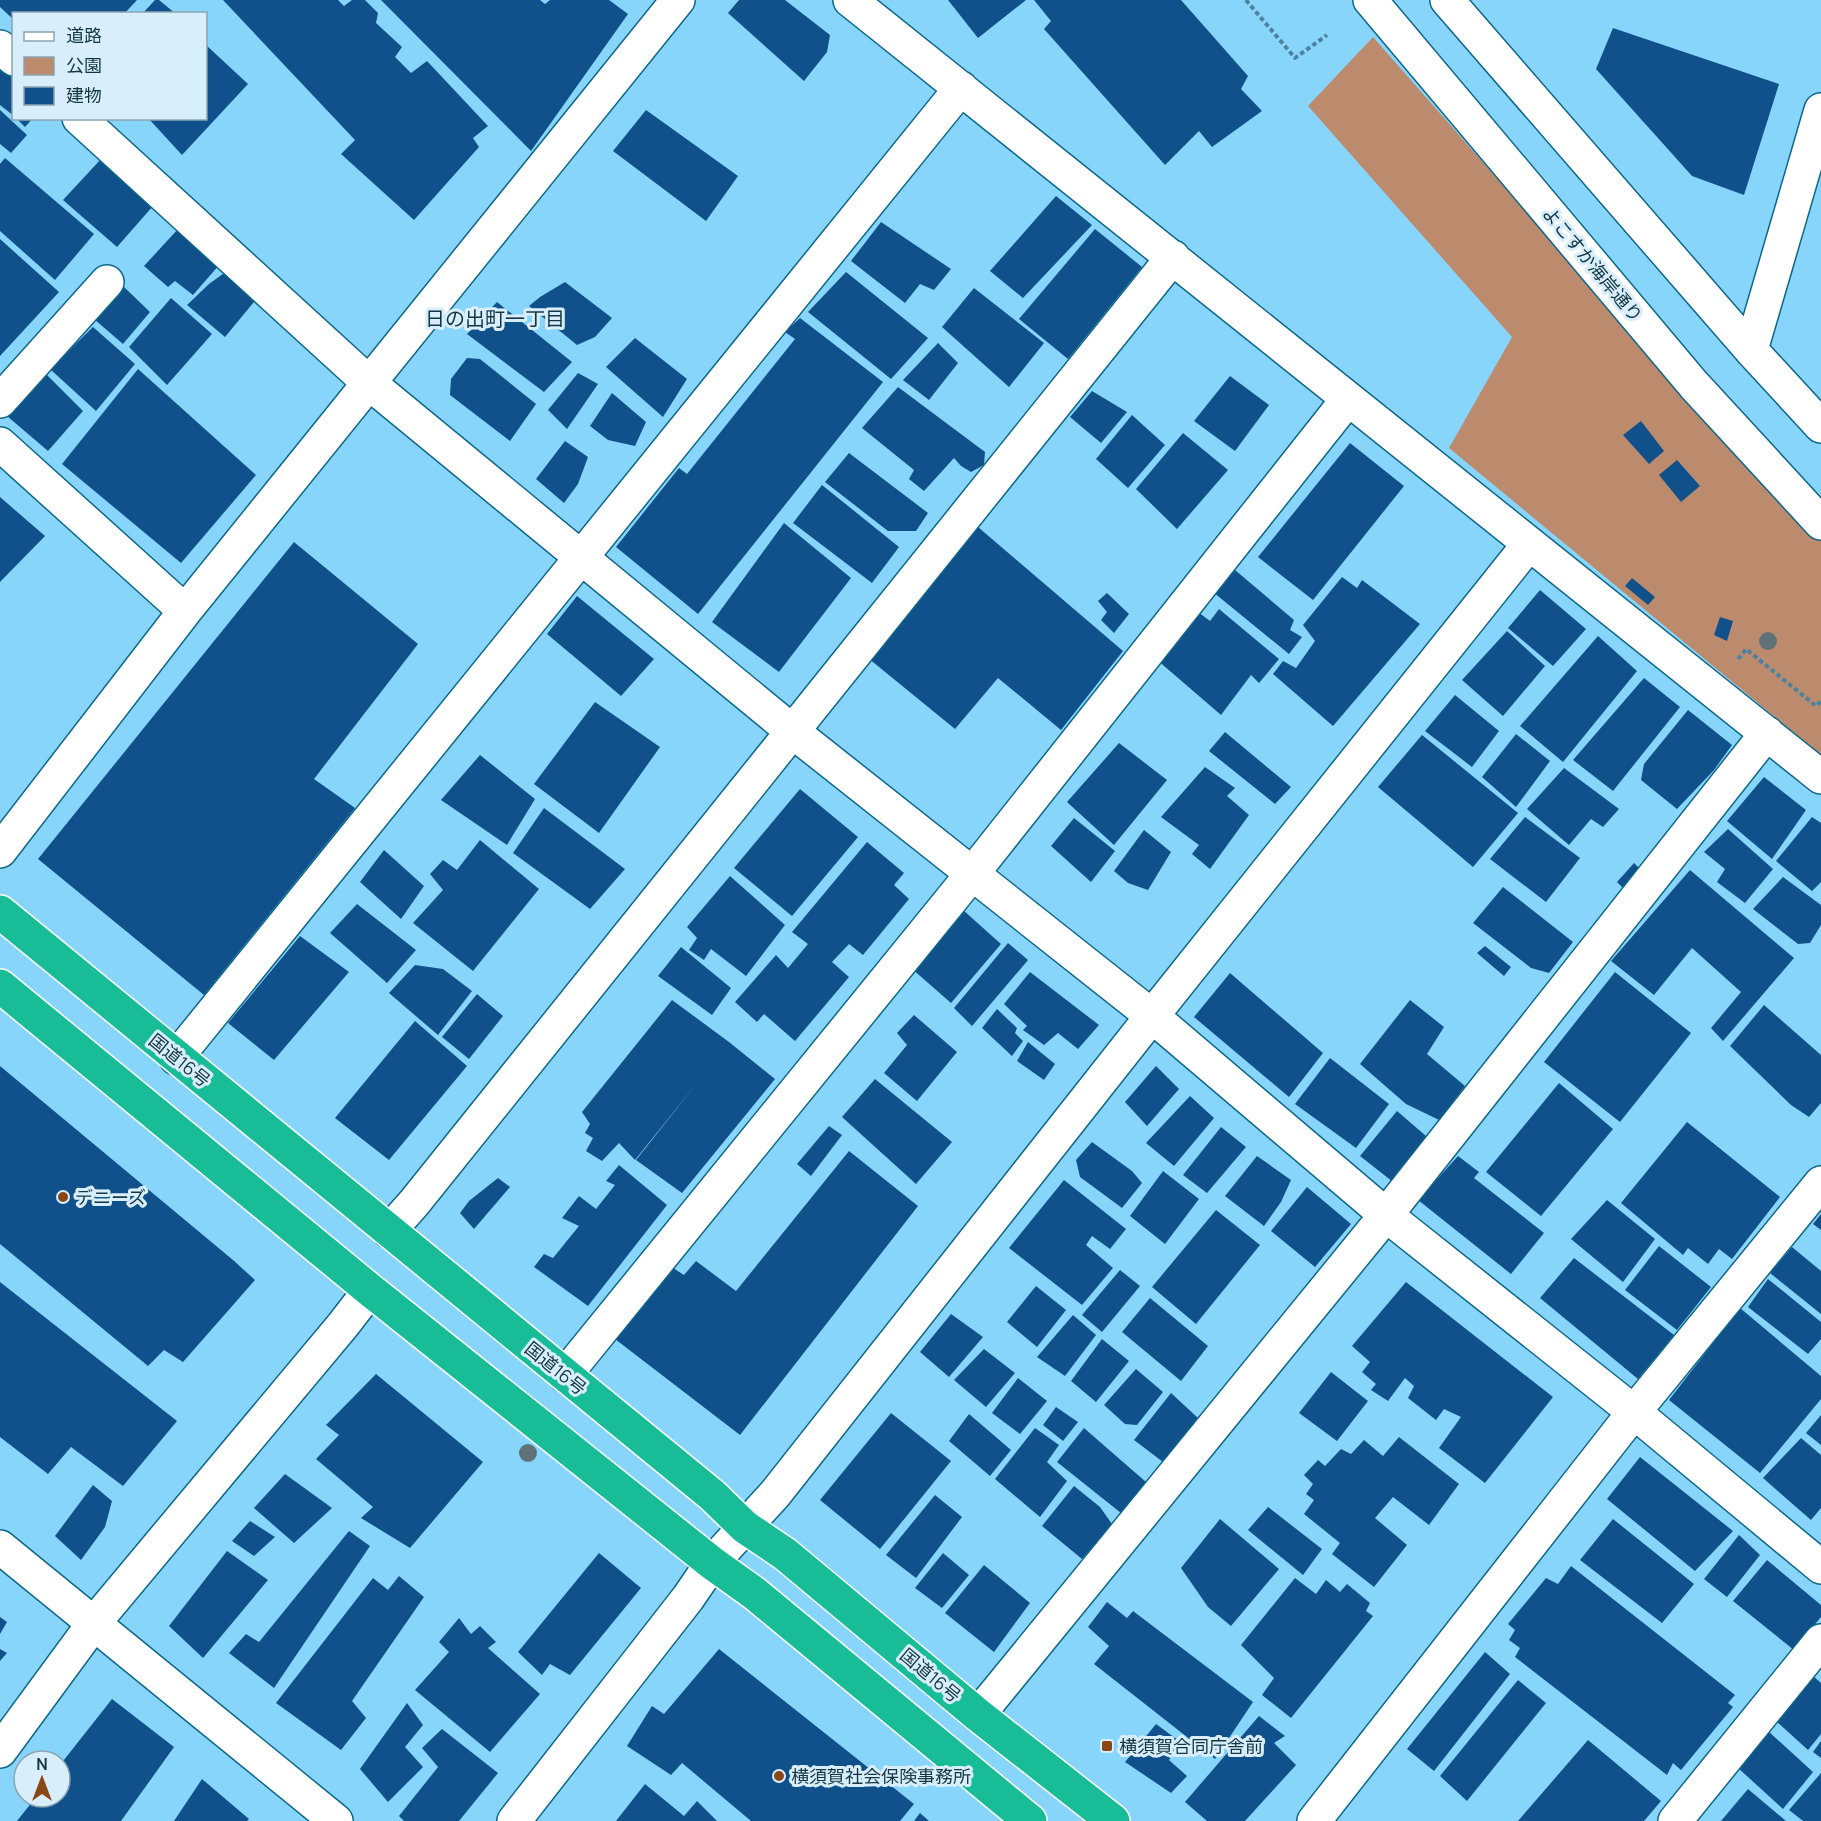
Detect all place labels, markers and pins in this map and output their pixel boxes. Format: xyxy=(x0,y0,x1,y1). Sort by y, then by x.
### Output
place label: デニーズ xyxy=(75,1185,146,1209)
marker: デニーズ xyxy=(56,1190,70,1204)
place label: 横須賀合同庁舎前 xyxy=(1119,1734,1263,1758)
marker: 横須賀合同庁舎前 xyxy=(1100,1739,1114,1753)
place label: 横須賀社会保険事務所 xyxy=(791,1764,971,1788)
marker: 横須賀社会保険事務所 xyxy=(772,1769,786,1783)

